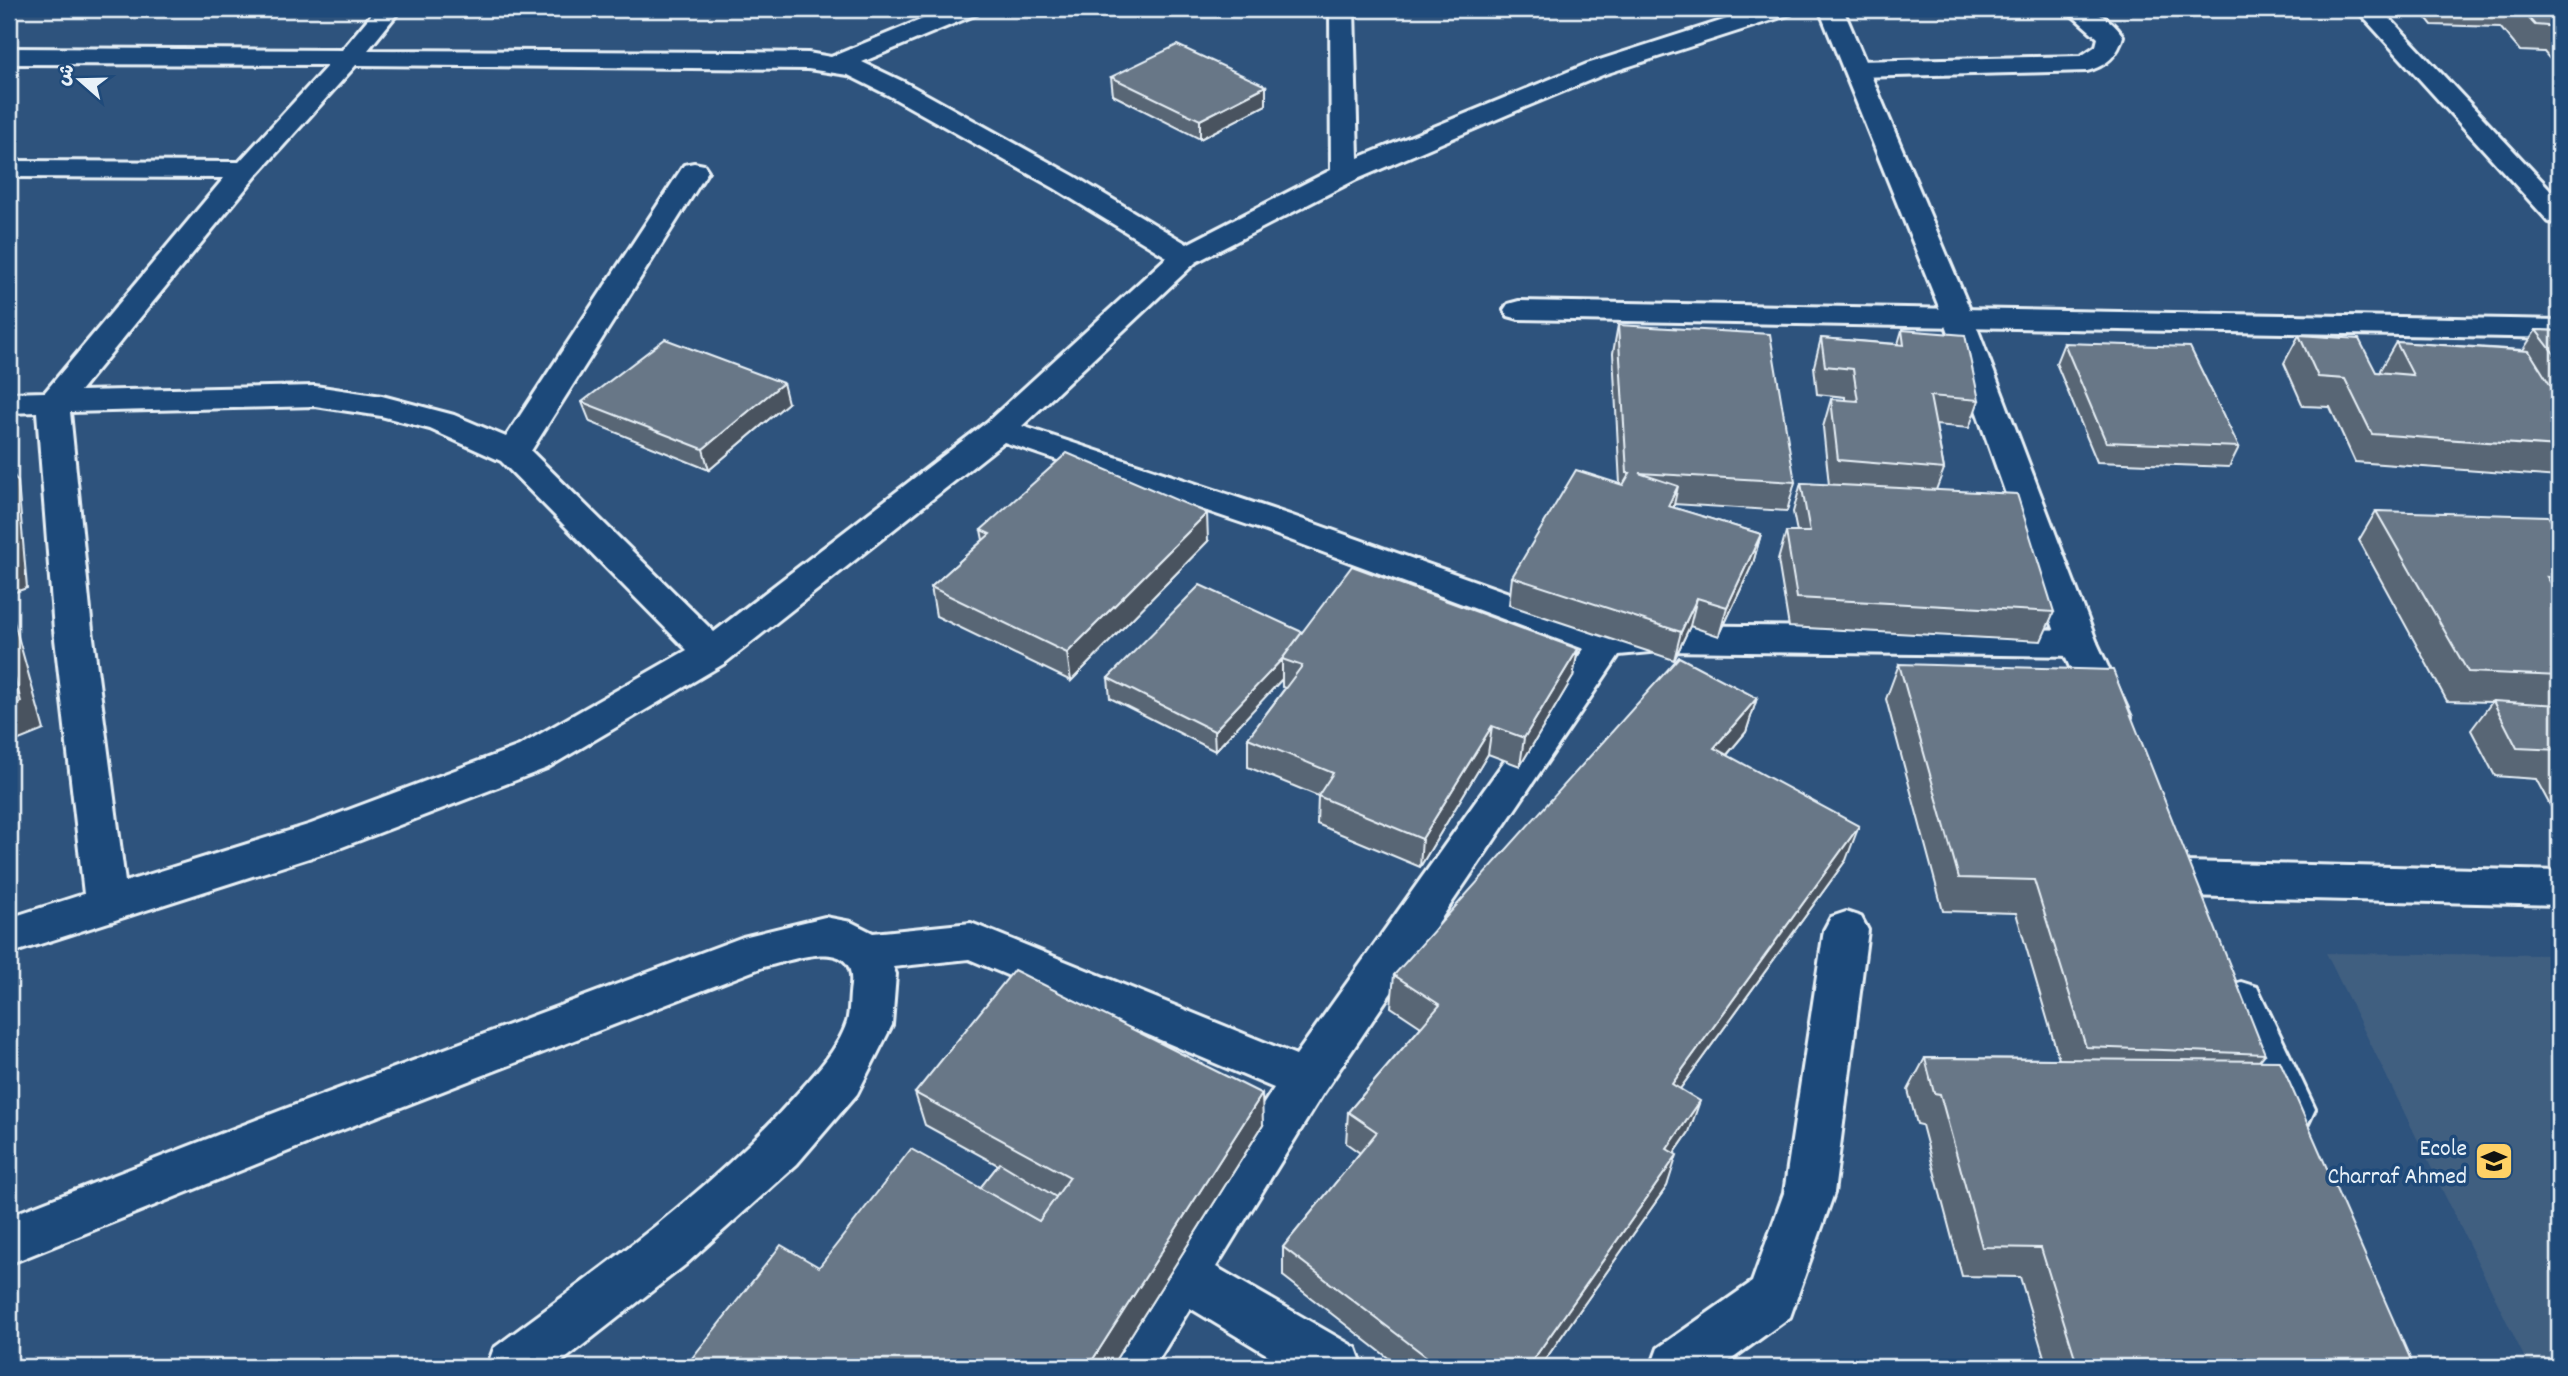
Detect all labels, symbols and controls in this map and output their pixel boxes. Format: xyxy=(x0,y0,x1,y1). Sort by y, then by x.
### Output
north arrow xyxy=(46,46,116,116)
text: ش xyxy=(51,61,84,90)
place label: Ecole Charraf Ahmed xyxy=(2327,1133,2467,1195)
school or university icon: Ecole Charraf Ahmed xyxy=(2473,1140,2515,1182)

